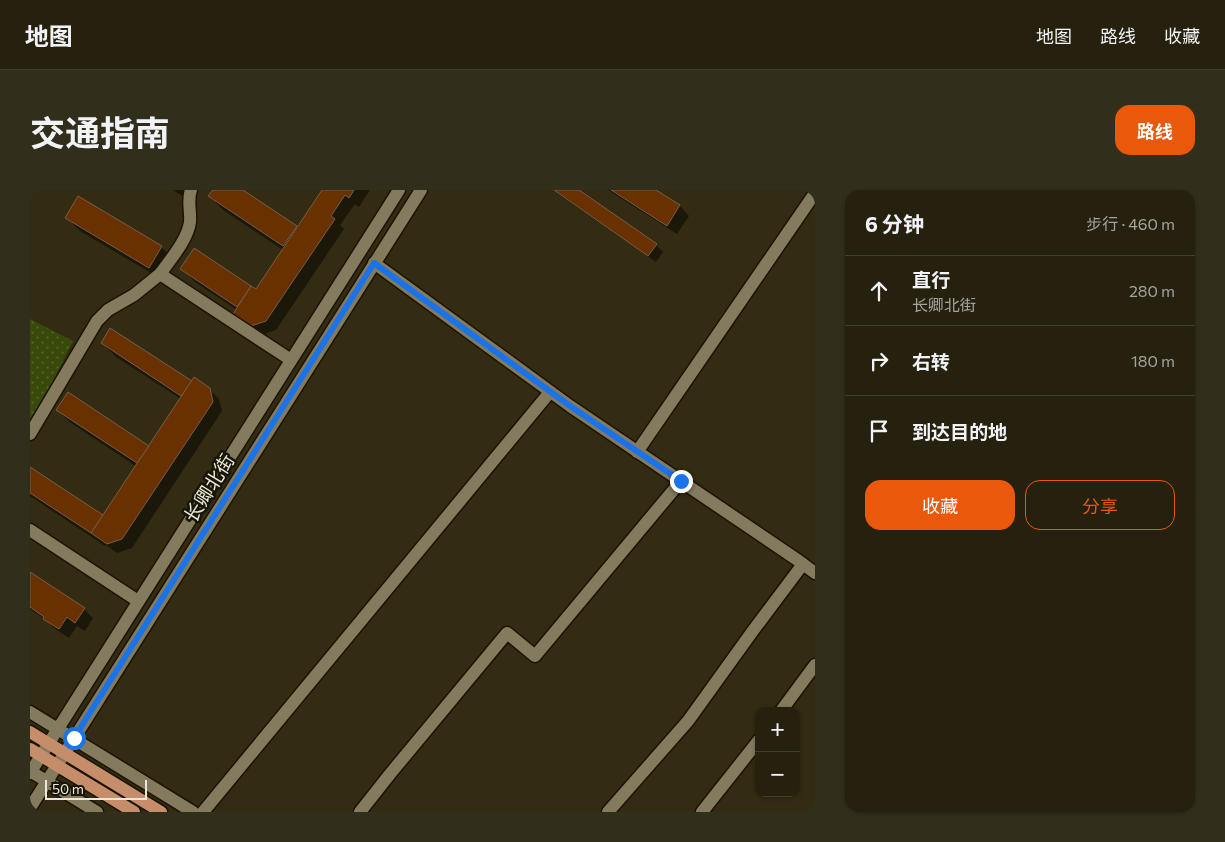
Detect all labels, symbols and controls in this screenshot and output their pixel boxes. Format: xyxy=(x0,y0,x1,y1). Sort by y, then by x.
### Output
text: 地图 xyxy=(25,21,73,50)
text: 地图 xyxy=(1036,25,1072,47)
text: 路线 xyxy=(1100,25,1136,47)
text: 收藏 xyxy=(1164,25,1200,47)
button: 路线 xyxy=(1115,105,1195,155)
text: 交通指南 xyxy=(30,110,170,153)
text: 6 分钟 xyxy=(865,211,924,236)
text: 步行 · 460 m xyxy=(1086,214,1175,233)
text: 直行 xyxy=(912,268,950,291)
icon: ahead xyxy=(865,277,893,305)
text: 280 m xyxy=(1129,281,1175,300)
text: 长卿北街 xyxy=(912,295,976,314)
icon: right xyxy=(865,347,893,375)
text: 右转 xyxy=(912,350,950,373)
text: 180 m xyxy=(1131,351,1175,370)
icon: arrive xyxy=(865,417,893,445)
text: 到达目的地 xyxy=(912,420,1007,443)
street label: 长卿北街 xyxy=(179,449,238,526)
route end xyxy=(670,470,693,493)
button: 收藏 xyxy=(865,480,1015,530)
button: 分享 xyxy=(1025,480,1175,530)
map controls xyxy=(755,707,800,797)
button: + xyxy=(755,707,800,752)
route start xyxy=(63,727,86,750)
button: − xyxy=(755,752,800,797)
scale bar xyxy=(45,777,148,800)
text: 50 m xyxy=(52,780,84,797)

